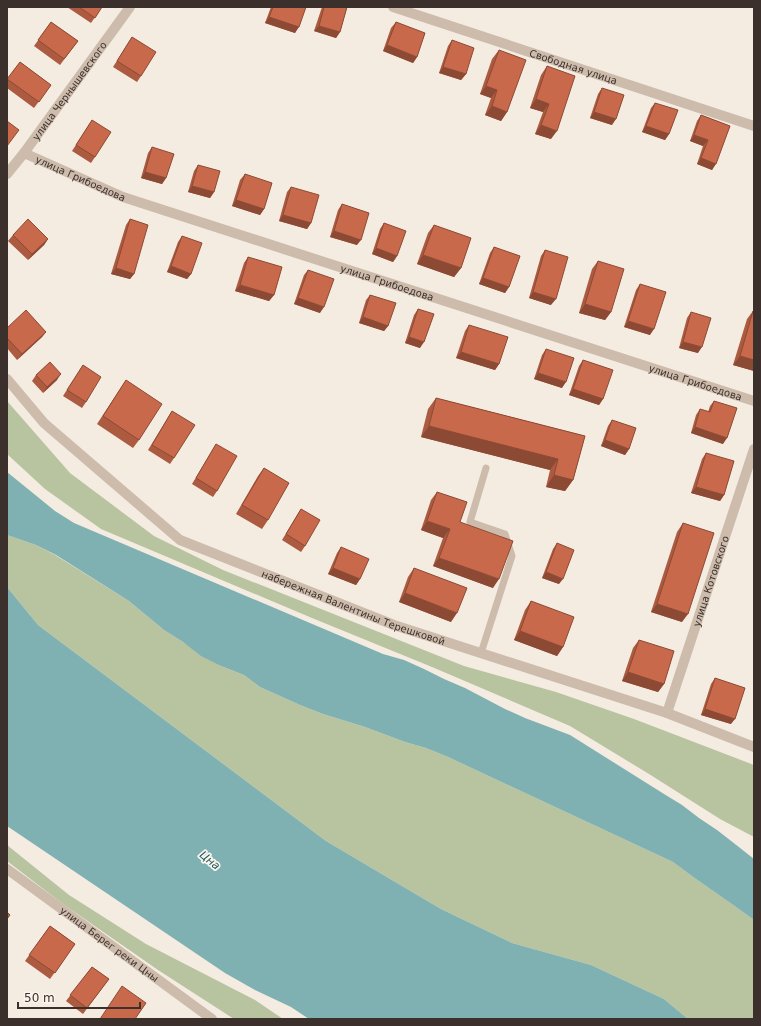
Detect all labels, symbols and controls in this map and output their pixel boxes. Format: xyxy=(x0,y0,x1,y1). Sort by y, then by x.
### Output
street label: улица Чернышевского xyxy=(30,40,109,142)
street label: Свободная улица xyxy=(528,47,619,87)
street label: улица Грибоедова xyxy=(34,154,127,203)
street label: улица Грибоедова xyxy=(339,263,435,303)
street label: улица Грибоедова xyxy=(647,362,743,403)
street label: улица Котовского xyxy=(691,534,731,628)
street label: набережная Валентины Терешковой xyxy=(260,568,446,647)
water label: Цна xyxy=(197,848,223,873)
street label: улица Берег реки Цны xyxy=(58,905,161,984)
scale bar xyxy=(18,984,140,1010)
text: 50 m xyxy=(24,991,55,1005)

